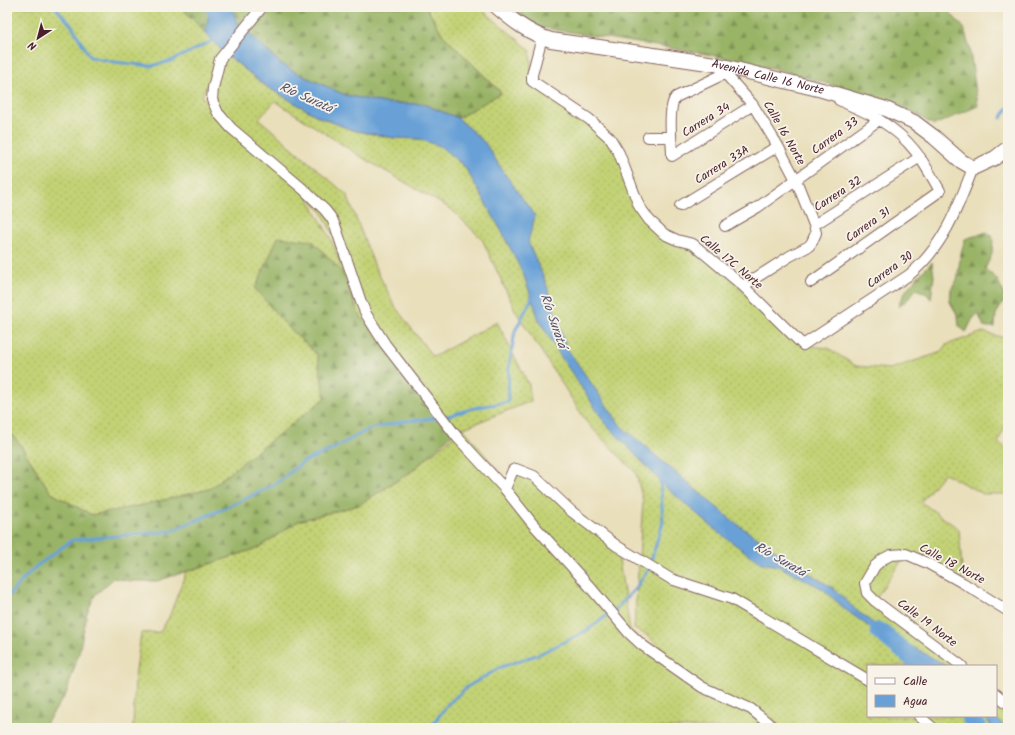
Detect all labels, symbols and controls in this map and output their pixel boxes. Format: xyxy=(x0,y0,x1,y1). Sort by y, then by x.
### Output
north arrow xyxy=(18,18,58,58)
text: N xyxy=(25,36,41,55)
street label: Avenida Calle 16 Norte xyxy=(710,54,827,100)
water label: Río Suratá xyxy=(276,77,340,121)
street label: Carrera 34 xyxy=(678,97,734,142)
street label: Calle 16 Norte xyxy=(758,97,810,169)
street label: Carrera 33 xyxy=(807,112,863,160)
street label: Carrera 33A xyxy=(691,141,753,189)
street label: Carrera 32 xyxy=(810,171,866,217)
street label: Carrera 31 xyxy=(842,202,895,247)
street label: Calle 17C Norte xyxy=(695,230,767,295)
street label: Carrera 30 xyxy=(863,247,917,293)
water label: Río Suratá xyxy=(534,291,573,355)
water label: Río Suratá xyxy=(750,537,813,585)
street label: Calle 18 Norte xyxy=(916,539,989,590)
street label: Calle 19 Norte xyxy=(893,594,962,652)
legend xyxy=(867,665,997,717)
text: Calle xyxy=(903,672,928,691)
text: Agua xyxy=(903,692,928,711)

